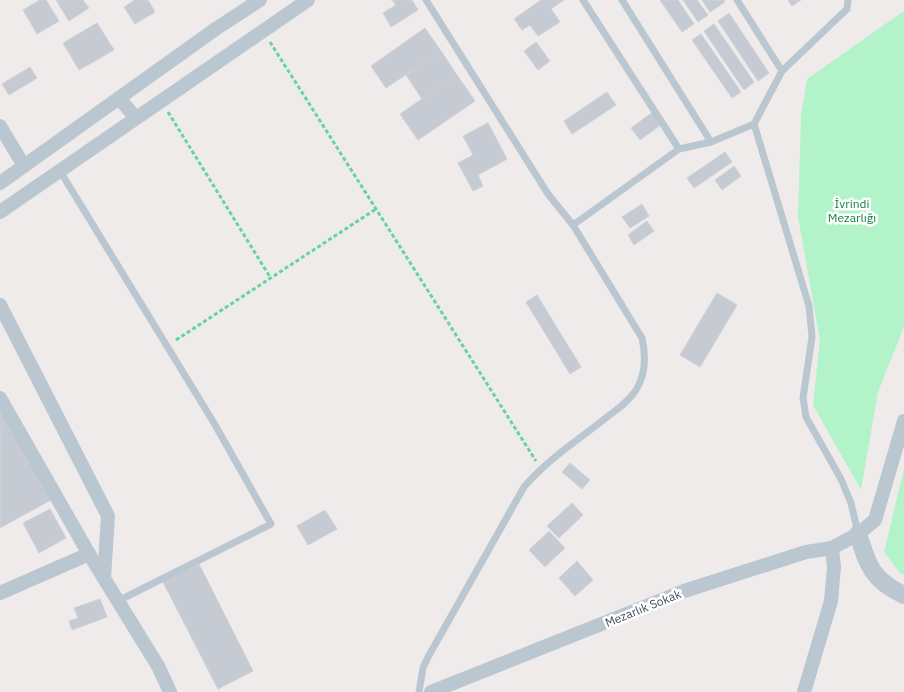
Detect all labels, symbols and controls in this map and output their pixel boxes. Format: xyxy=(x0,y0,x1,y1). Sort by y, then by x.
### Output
park label: İvrindi Mezarlığı xyxy=(828,196,876,225)
street label: Mezarlık Sokak xyxy=(603,586,684,630)

